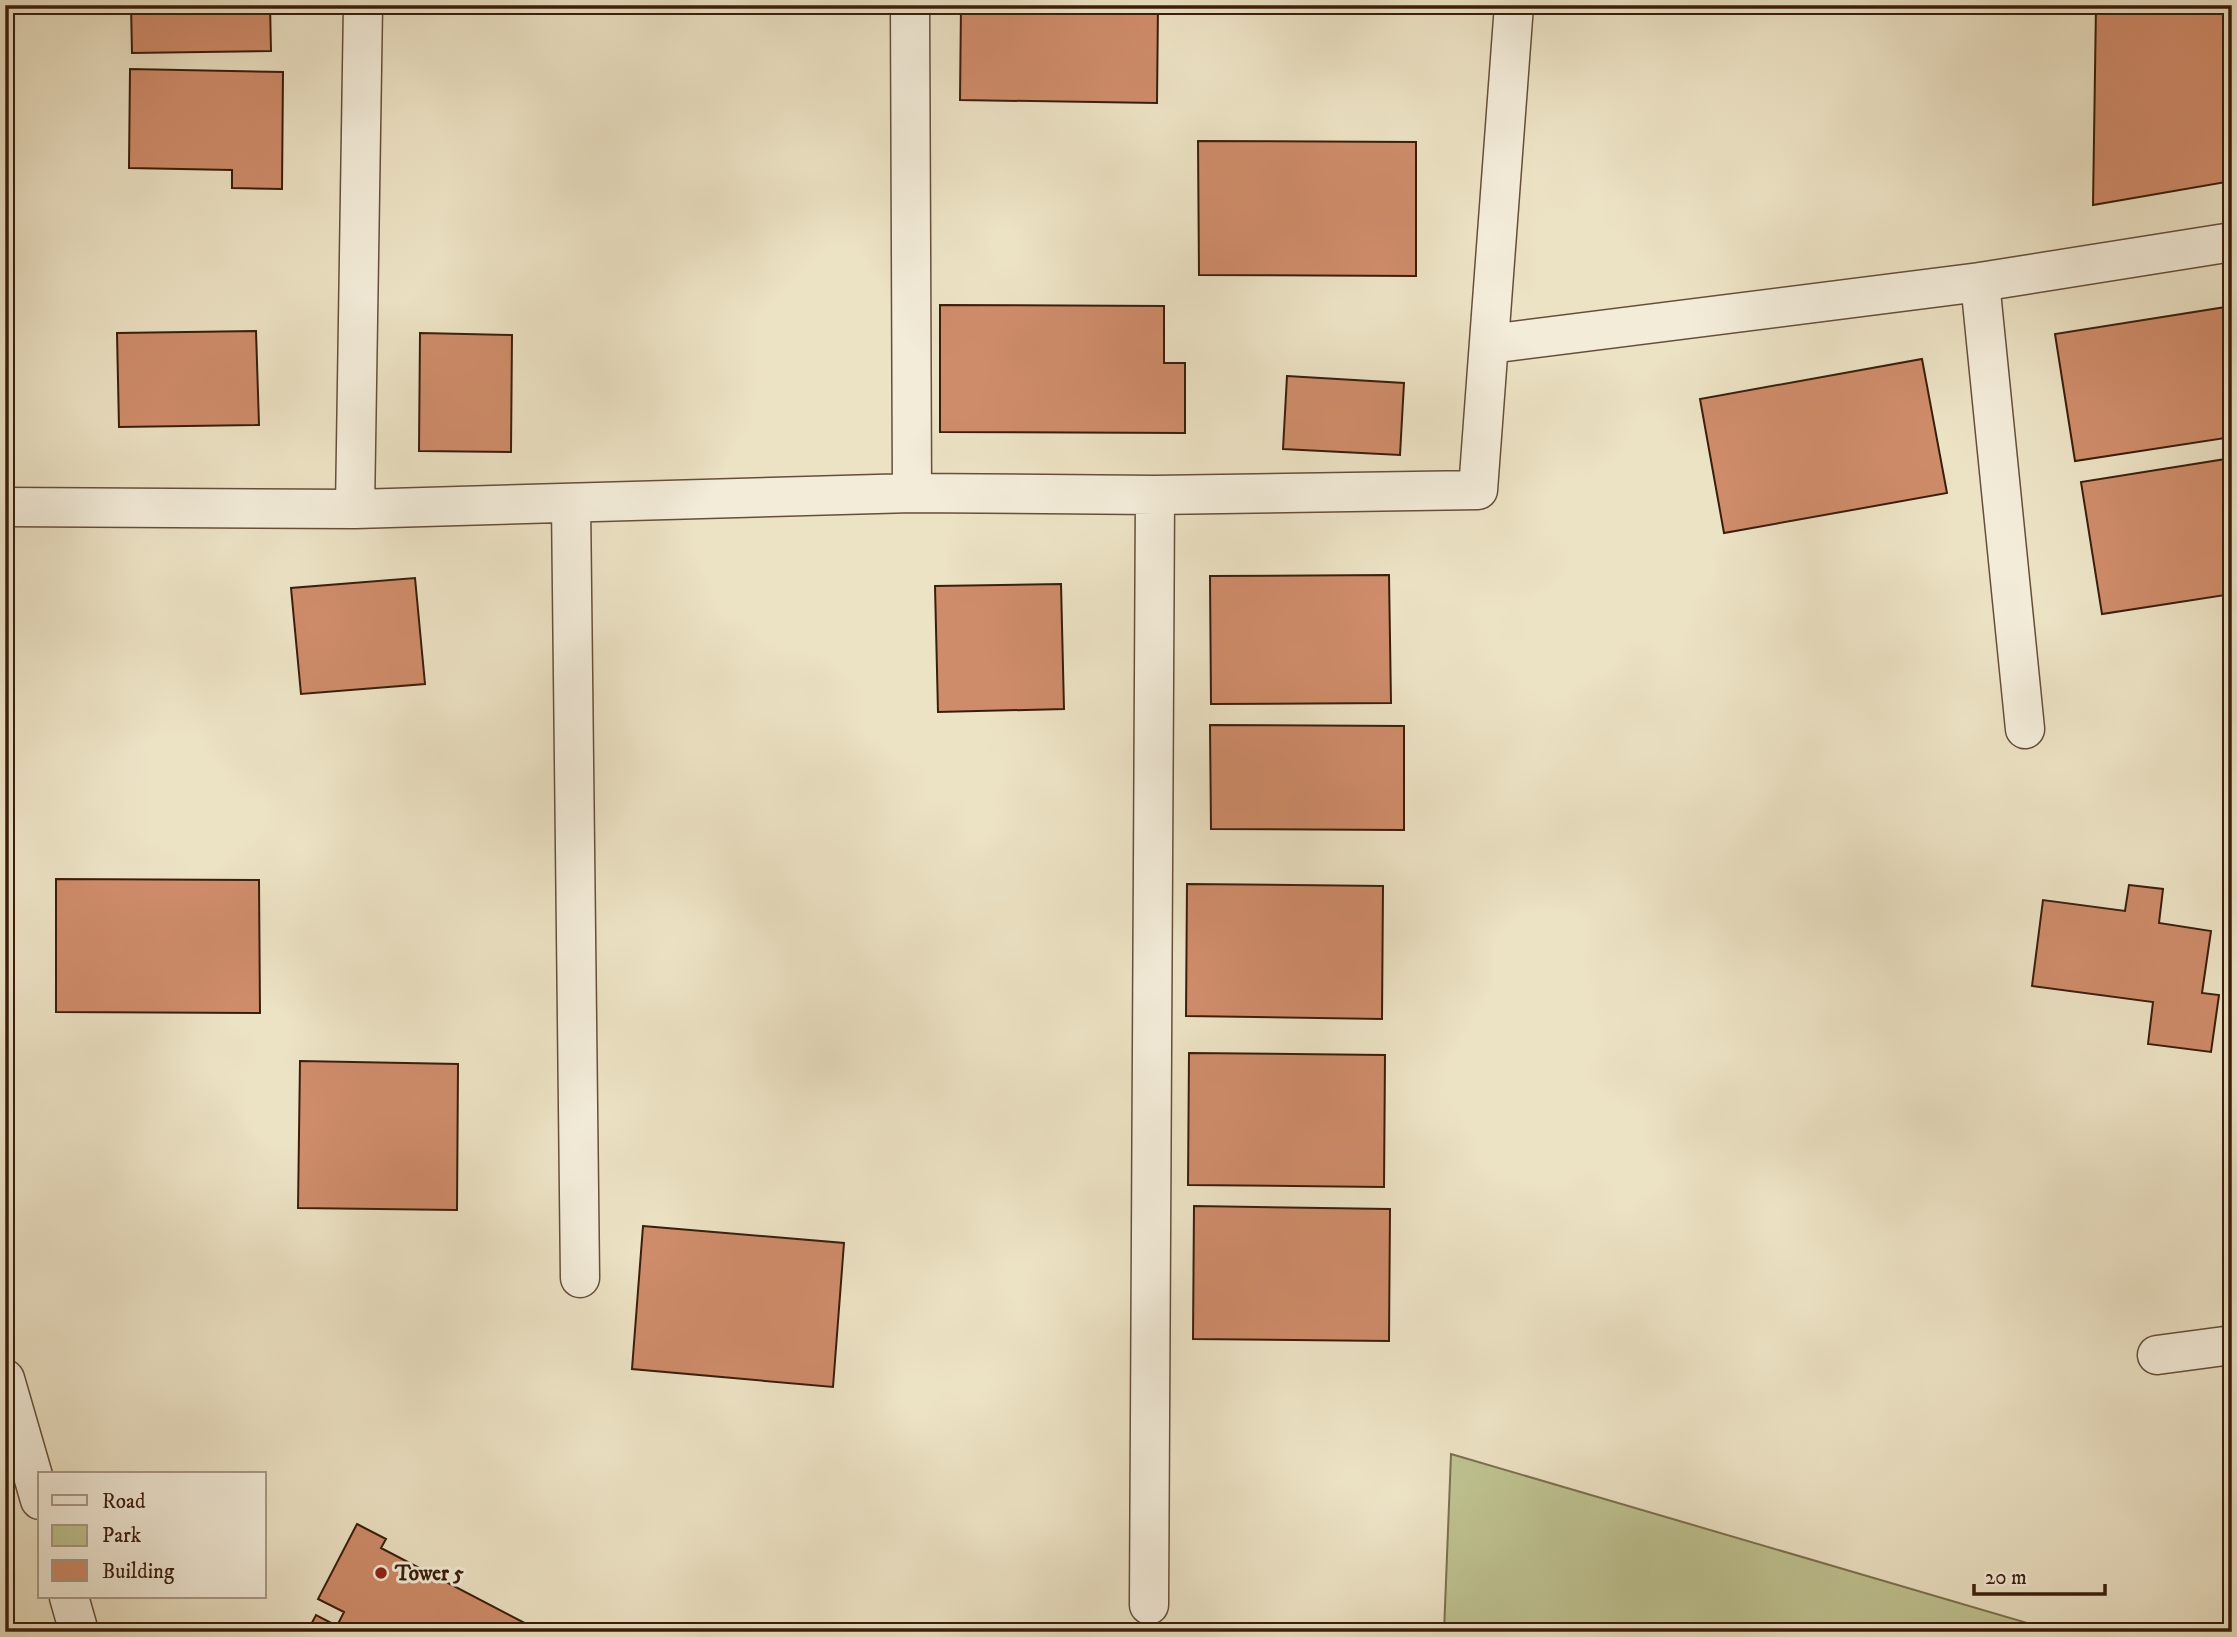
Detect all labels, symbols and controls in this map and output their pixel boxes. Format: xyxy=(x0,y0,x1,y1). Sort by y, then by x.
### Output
legend xyxy=(38,1472,266,1598)
text: Road xyxy=(102,1489,146,1515)
text: Park xyxy=(102,1523,142,1549)
scale bar xyxy=(1974,1553,2106,1597)
text: Building xyxy=(102,1559,175,1585)
place label: Tower 5 xyxy=(394,1561,464,1587)
marker: Tower 5 xyxy=(373,1565,389,1581)
text: 20 m xyxy=(1985,1565,2027,1591)

